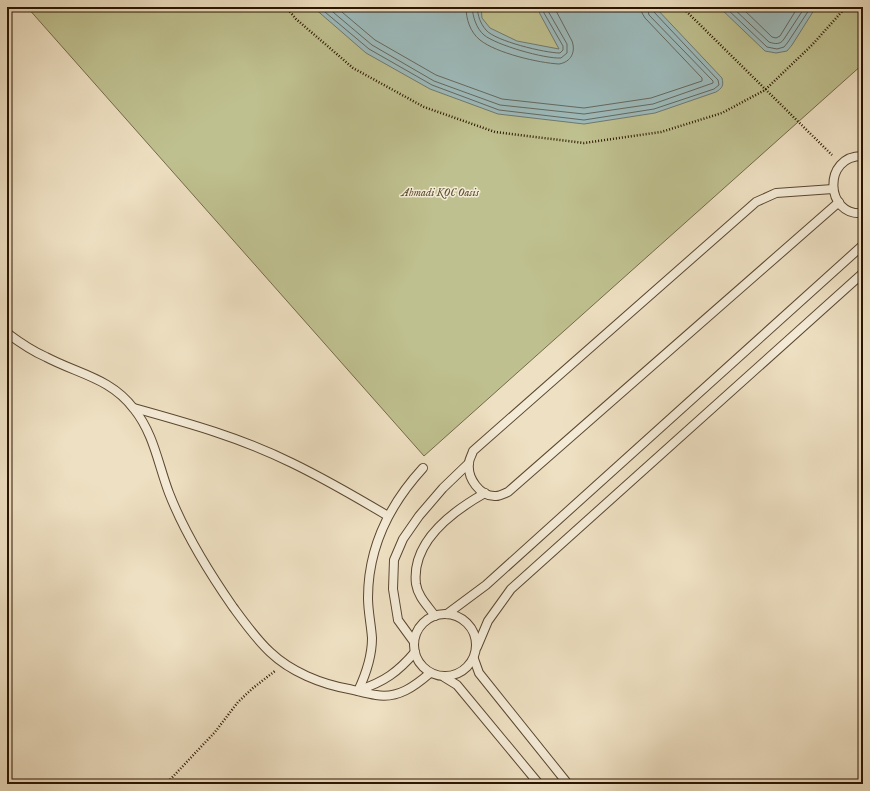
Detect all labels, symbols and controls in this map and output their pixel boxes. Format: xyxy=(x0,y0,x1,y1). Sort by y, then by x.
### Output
park label: Ahmadi KOC Oasis xyxy=(400,186,480,200)

